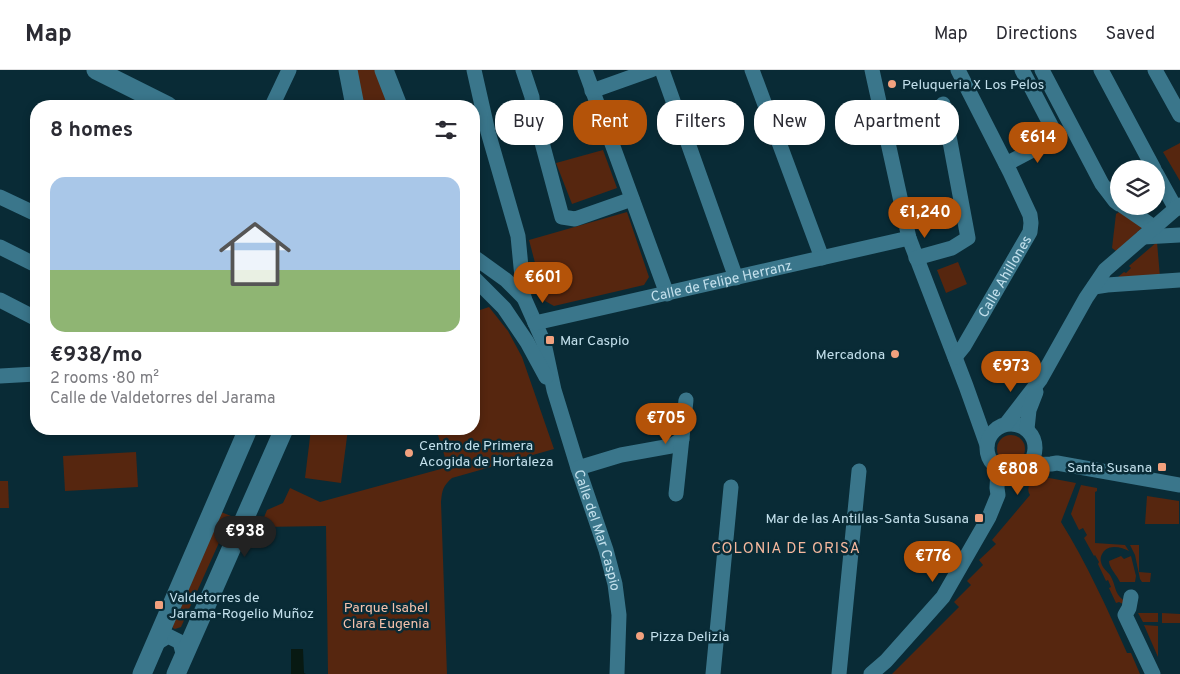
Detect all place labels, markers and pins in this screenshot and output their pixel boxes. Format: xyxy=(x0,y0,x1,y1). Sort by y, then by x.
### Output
place label: Peluqueria X Los Pelos xyxy=(902,77,1044,94)
marker: Peluqueria X Los Pelos xyxy=(886,78,898,90)
pin: €614 xyxy=(1008,122,1068,164)
pin: €1,240 xyxy=(884,196,966,239)
pin: €601 xyxy=(513,262,573,304)
place label: Mar Caspio xyxy=(560,333,630,350)
marker: Mar Caspio xyxy=(544,334,556,346)
place label: Mercadona xyxy=(816,347,885,364)
marker: Mercadona xyxy=(889,348,901,360)
pin: €973 xyxy=(981,350,1041,393)
pin: €705 xyxy=(636,402,696,445)
place label: Centro de Primera Acogida de Hortaleza xyxy=(419,438,553,471)
marker: Centro de Primera Acogida de Hortaleza xyxy=(403,447,415,459)
pin: €808 xyxy=(988,454,1048,496)
place label: Santa Susana xyxy=(1067,460,1152,477)
marker: Santa Susana xyxy=(1156,461,1168,473)
place label: Mar de las Antillas-Santa Susana xyxy=(765,511,969,528)
marker: Mar de las Antillas-Santa Susana xyxy=(973,512,985,524)
pin: €938 xyxy=(215,516,275,558)
pin: €776 xyxy=(903,540,963,583)
place label: Valdetorres de Jarama-Rogelio Muñoz xyxy=(169,590,314,623)
marker: Valdetorres de Jarama-Rogelio Muñoz xyxy=(153,599,165,611)
place label: Pizza Delizia xyxy=(650,629,729,646)
marker: Pizza Delizia xyxy=(634,630,646,642)

